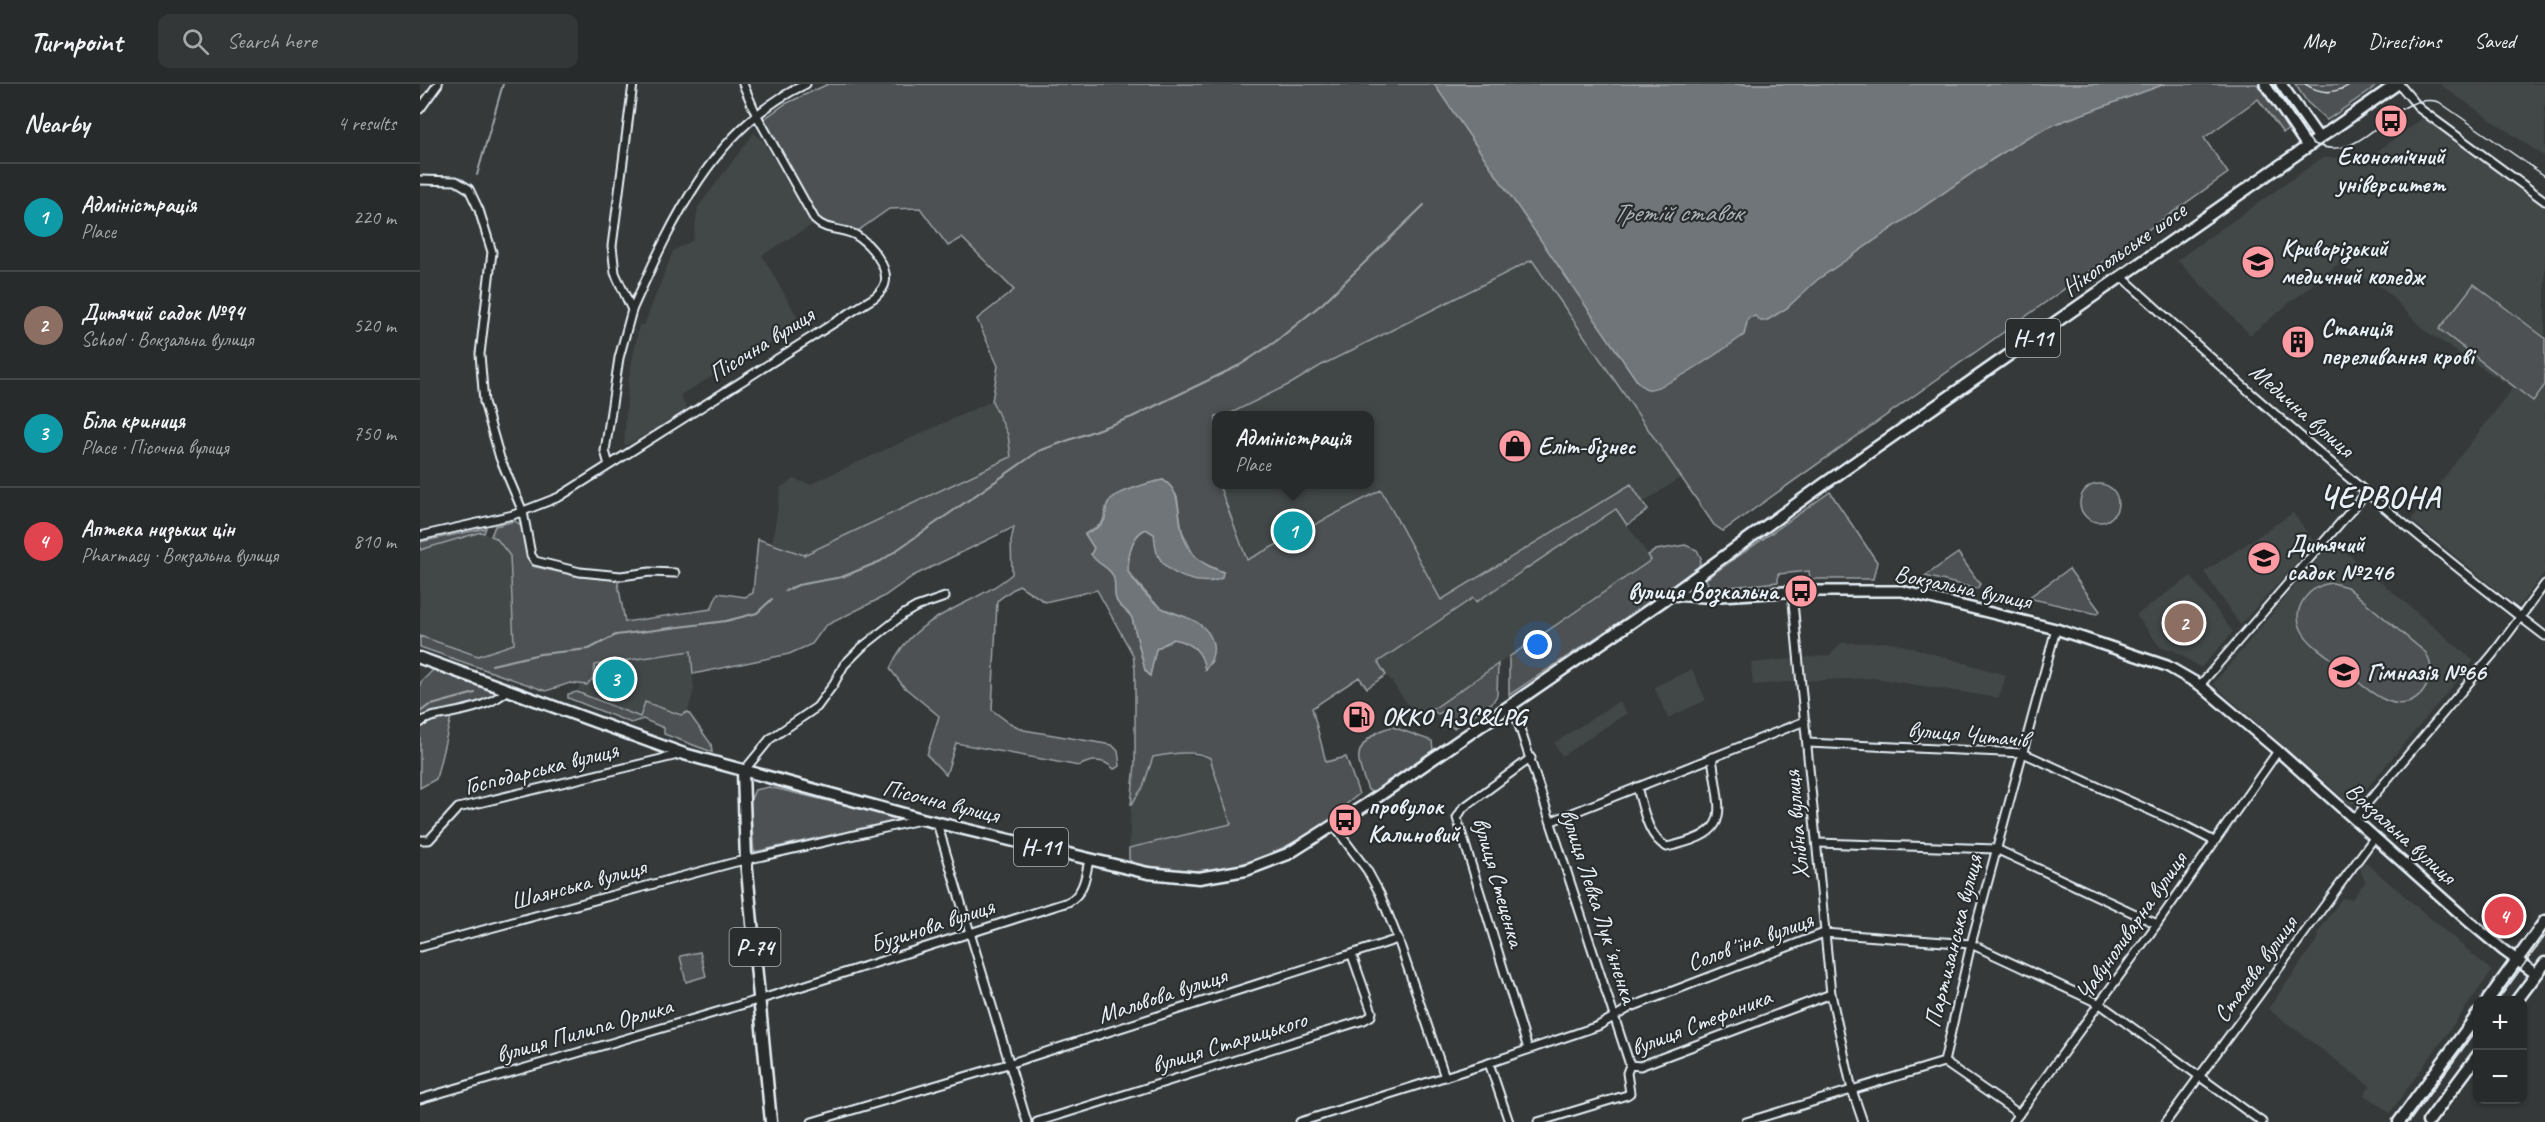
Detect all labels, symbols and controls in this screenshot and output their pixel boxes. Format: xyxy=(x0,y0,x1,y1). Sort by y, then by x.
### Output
search box xyxy=(158,14,578,68)
text: Turnpoint xyxy=(30,24,122,59)
icon: search xyxy=(179,25,212,58)
text: Search here xyxy=(227,27,317,55)
text: Map xyxy=(2303,28,2335,54)
text: Directions xyxy=(2368,28,2441,54)
text: Saved xyxy=(2474,28,2515,54)
bus stop icon: Економічний університет xyxy=(2373,103,2409,139)
text: Nearby xyxy=(24,107,89,140)
text: 4 results xyxy=(337,111,396,136)
place label: Економічний університет xyxy=(2335,141,2447,199)
text: Адміністрація xyxy=(81,191,196,219)
street label: Нікопольське шосе xyxy=(2056,194,2194,303)
water label: Третій ставок xyxy=(1612,196,1746,229)
text: 1 xyxy=(39,205,48,230)
text: 220 m xyxy=(353,205,396,230)
text: Place xyxy=(81,219,116,244)
place label: Криворізький медичний коледж xyxy=(2281,233,2427,291)
school or university icon: Криворізький медичний коледж xyxy=(2240,244,2276,280)
text: Дитячий садок №94 xyxy=(81,299,244,327)
street label: Пісочна вулиця xyxy=(703,299,821,388)
text: 2 xyxy=(39,313,48,338)
text: 520 m xyxy=(353,313,396,338)
place label: Станція переливання крові xyxy=(2321,313,2477,371)
road number: Н-11 xyxy=(2006,319,2060,357)
building icon: Станція переливання крові xyxy=(2280,324,2316,360)
text: School · Вокзальна вулиця xyxy=(81,327,253,352)
street label: Медична вулиця xyxy=(2244,356,2362,465)
text: Біла криниця xyxy=(81,407,185,435)
popup xyxy=(1212,411,1374,489)
text: 3 xyxy=(39,421,48,446)
text: 750 m xyxy=(353,421,396,446)
text: Адміністрація xyxy=(1235,424,1351,452)
shop icon: Еліт-бізнес xyxy=(1497,428,1533,464)
place label: Еліт-бізнес xyxy=(1538,431,1637,462)
text: Place · Пісочна вулиця xyxy=(81,435,228,460)
text: Place xyxy=(1235,452,1270,477)
district label: ЧЕРВОНА xyxy=(2319,478,2442,516)
pin: 1 xyxy=(1274,508,1312,554)
text: Аптека низьких цін xyxy=(81,515,235,543)
text: 4 xyxy=(39,529,48,554)
text: 810 m xyxy=(353,529,396,554)
place label: Дитячий садок №246 xyxy=(2287,529,2395,587)
school or university icon: Дитячий садок №246 xyxy=(2246,540,2282,576)
text: Pharmacy · Вокзальна вулиця xyxy=(81,543,278,568)
street label: Вокзальна вулиця xyxy=(1892,558,2036,616)
bus stop icon: вулиця Возкальна xyxy=(1783,573,1819,609)
place label: вулиця Возкальна xyxy=(1628,576,1780,607)
pin: 2 xyxy=(2164,600,2204,646)
your location xyxy=(1523,630,1552,659)
school or university icon: Гімназія №66 xyxy=(2326,654,2362,690)
pin: 3 xyxy=(596,656,634,702)
place label: Гімназія №66 xyxy=(2367,657,2488,687)
fuel station icon: ОККО АЗС&LPG xyxy=(1341,699,1377,735)
place label: ОККО АЗС&LPG xyxy=(1382,702,1530,732)
street label: вулиця Читачів xyxy=(1907,714,2035,755)
street label: Господарська вулиця xyxy=(461,734,622,802)
street label: Хлібна вулиця xyxy=(1776,768,1816,881)
street label: Пісочна вулиця xyxy=(880,772,1004,830)
street label: Вокзальна вулиця xyxy=(2339,775,2464,892)
place label: провулок Калиновий xyxy=(1368,791,1461,849)
bus stop icon: провулок Калиновий xyxy=(1327,802,1363,838)
street label: вулиця Левка Лукʼяненка xyxy=(1553,805,1645,1009)
street label: вулиця Стеценка xyxy=(1466,814,1532,953)
road number: Н-11 xyxy=(1014,828,1068,866)
street label: Чавуноливарна вулиця xyxy=(2068,844,2195,1006)
street label: Партизанська вулиця xyxy=(1917,850,1989,1030)
street label: Шаянська вулиця xyxy=(507,851,651,916)
street label: Бузинова вулиця xyxy=(866,890,999,960)
pin: 4 xyxy=(2484,894,2524,938)
street label: Соловʼїна вулиця xyxy=(1683,904,1818,978)
street label: Сталева вулиця xyxy=(2206,908,2305,1028)
road number: Р-74 xyxy=(730,928,780,966)
street label: Мальвова вулиця xyxy=(1094,960,1232,1030)
street label: вулиця Стефаника xyxy=(1627,981,1777,1063)
street label: вулиця Пилипа Орлика xyxy=(492,990,677,1070)
map controls xyxy=(2473,996,2527,1104)
button: + xyxy=(2473,996,2527,1050)
street label: вулиця Старицького xyxy=(1148,1004,1312,1080)
button: − xyxy=(2473,1050,2527,1104)

